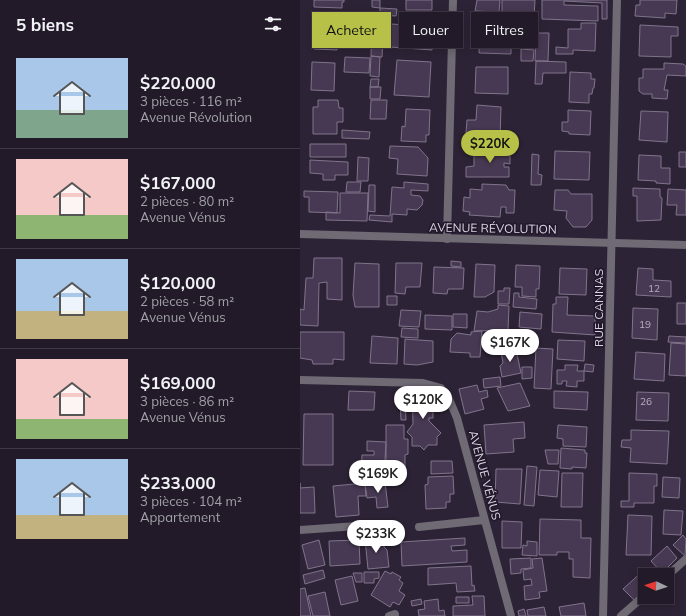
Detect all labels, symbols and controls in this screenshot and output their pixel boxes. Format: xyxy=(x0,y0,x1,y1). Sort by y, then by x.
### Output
chip: Acheter xyxy=(312,12,391,48)
chip: Louer xyxy=(399,12,463,48)
chip: Filtres xyxy=(471,12,538,48)
icon: filters xyxy=(262,13,284,35)
text: 5 biens xyxy=(16,14,74,35)
text: $220,000 xyxy=(140,72,216,93)
icon: home xyxy=(48,74,96,122)
text: 3 pièces · 116 m² xyxy=(140,93,242,109)
text: Avenue Révolution xyxy=(140,109,252,125)
pin: $220K xyxy=(462,130,518,164)
text: $220K xyxy=(470,135,510,151)
text: $167,000 xyxy=(140,172,216,193)
icon: home xyxy=(48,175,96,223)
text: 2 pièces · 80 m² xyxy=(140,193,234,209)
text: Avenue Vénus xyxy=(140,209,226,225)
street label: AVENUE RÉVOLUTION xyxy=(429,219,557,237)
street label: RUE CANNAS xyxy=(591,269,606,347)
text: $120,000 xyxy=(140,272,216,293)
icon: home xyxy=(48,275,96,323)
house number: 12 xyxy=(648,282,660,295)
text: 2 pièces · 58 m² xyxy=(140,293,234,309)
text: Avenue Vénus xyxy=(140,309,226,325)
house number: 19 xyxy=(639,318,651,331)
pin: $167K xyxy=(482,329,538,363)
text: $167K xyxy=(490,334,530,350)
text: $169,000 xyxy=(140,372,216,393)
icon: home xyxy=(48,375,96,423)
pin: $120K xyxy=(395,386,451,420)
text: $120K xyxy=(403,391,443,407)
text: 3 pièces · 86 m² xyxy=(140,393,234,409)
house number: 26 xyxy=(640,395,652,408)
text: Avenue Vénus xyxy=(140,409,226,425)
street label: AVENUE VÉNUS xyxy=(466,429,504,521)
pin: $169K xyxy=(350,460,406,494)
text: $169K xyxy=(358,465,398,481)
text: $233,000 xyxy=(140,472,216,493)
icon: home xyxy=(48,475,96,523)
text: 3 pièces · 104 m² xyxy=(140,493,242,509)
text: Appartement xyxy=(140,509,220,525)
pin: $233K xyxy=(348,520,404,554)
text: $233K xyxy=(356,525,396,541)
north arrow xyxy=(638,568,674,604)
map controls xyxy=(638,568,674,604)

